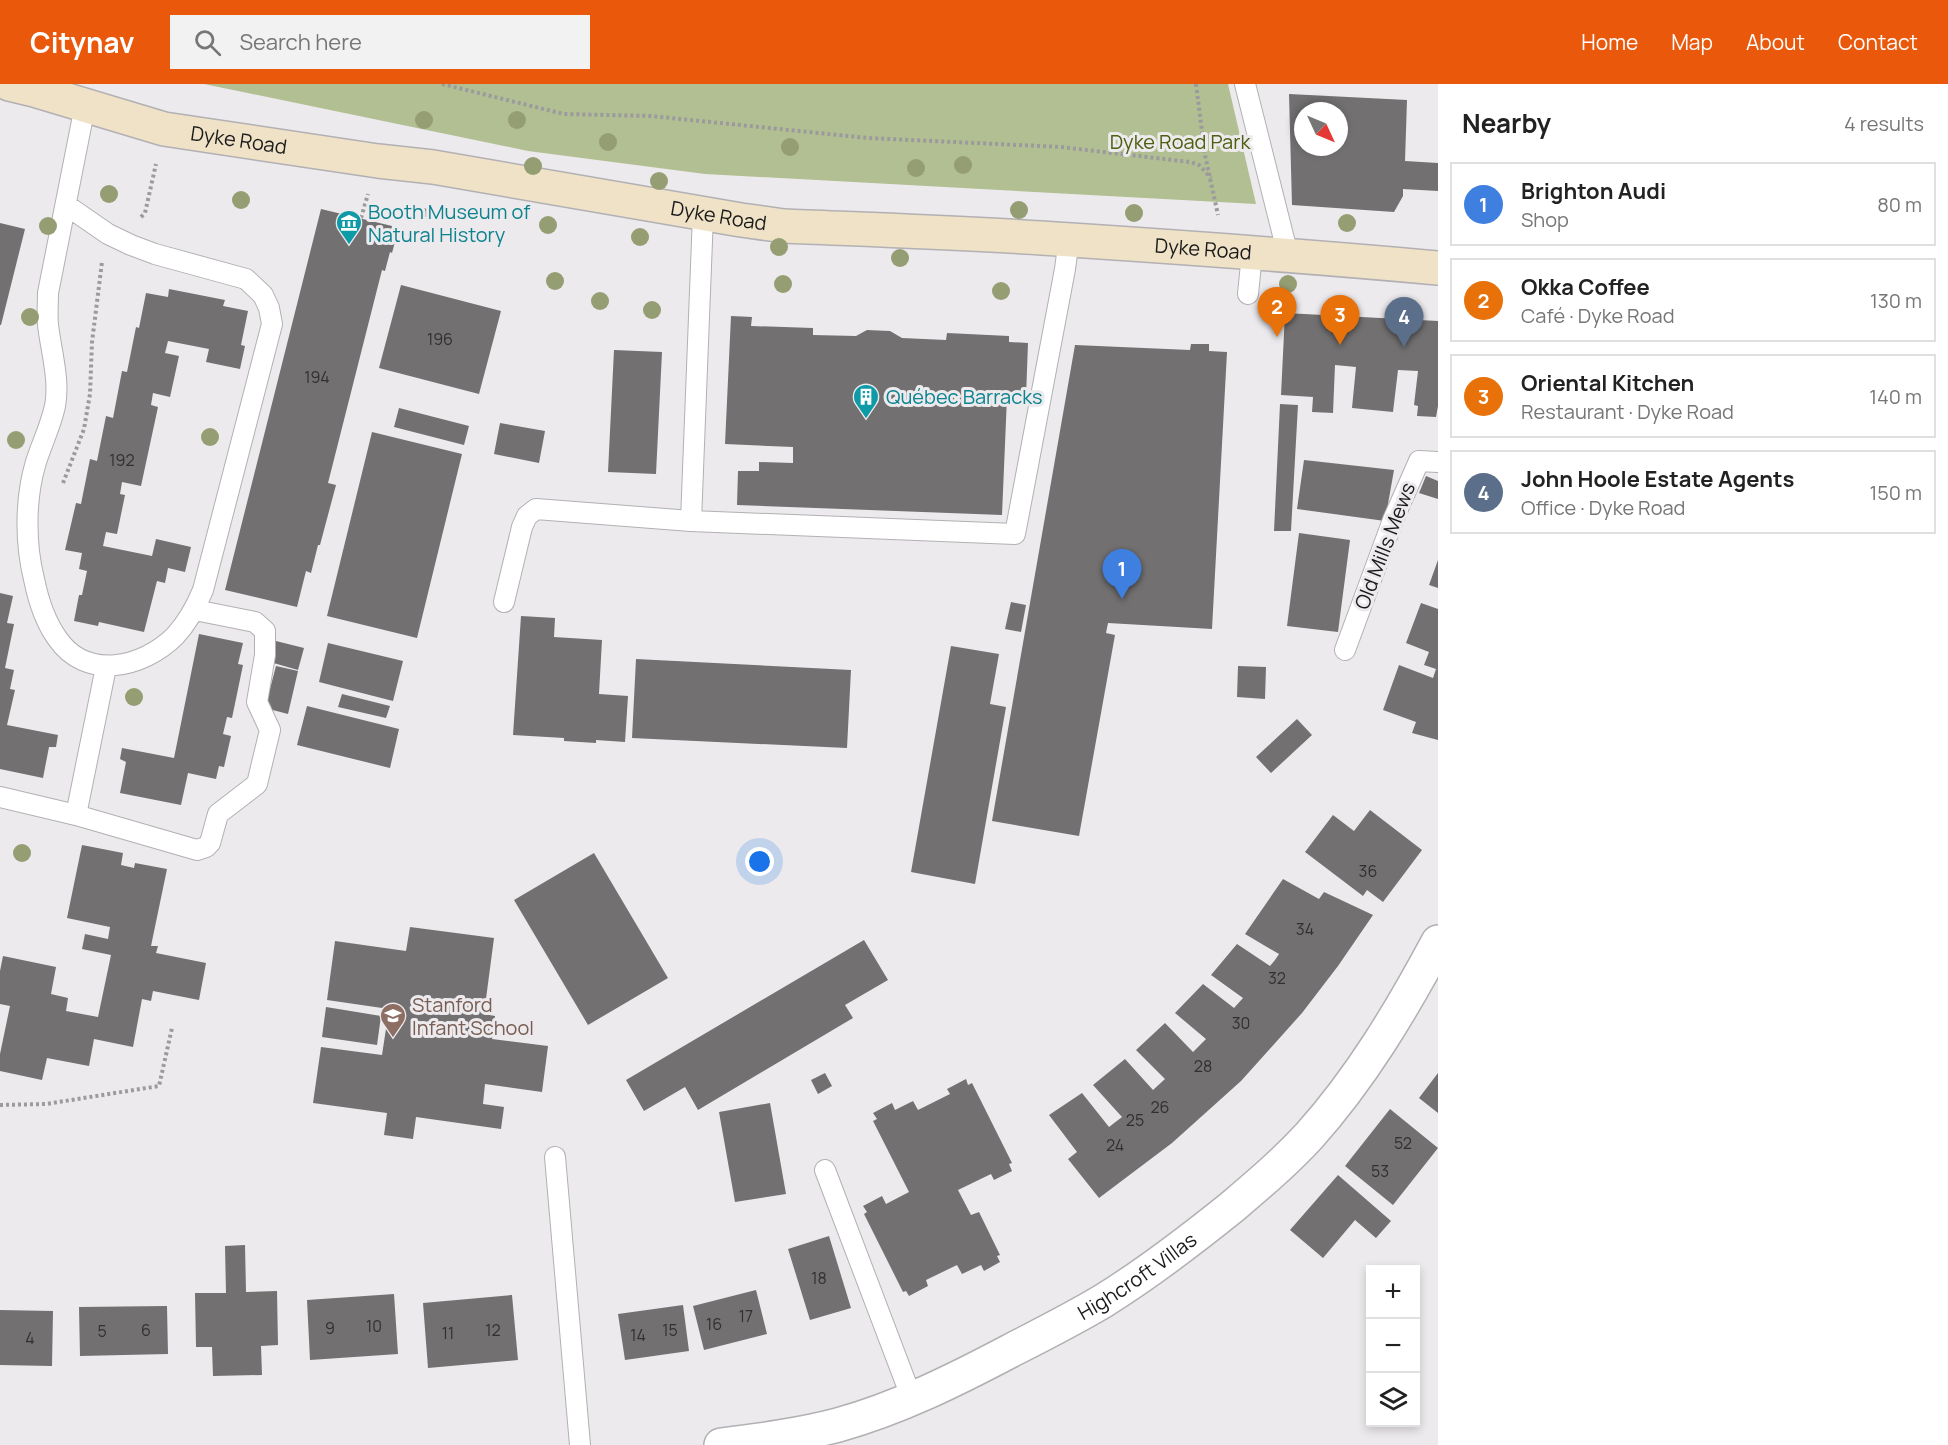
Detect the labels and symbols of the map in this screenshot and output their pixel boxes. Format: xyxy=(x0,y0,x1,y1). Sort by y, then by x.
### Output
north arrow xyxy=(1294,102,1348,156)
street label: Dyke Road xyxy=(189,119,289,160)
park label: Dyke Road Park xyxy=(1110,128,1251,155)
street label: Dyke Road xyxy=(669,194,768,236)
place label: Booth Museum of Natural History xyxy=(368,198,530,248)
museum icon: Booth Museum of Natural History xyxy=(334,208,364,246)
street label: Dyke Road xyxy=(1154,232,1253,266)
pin: 2 xyxy=(1258,288,1296,337)
pin: 3 xyxy=(1320,296,1360,345)
pin: 4 xyxy=(1384,298,1424,347)
house number: 196 xyxy=(427,328,453,350)
house number: 194 xyxy=(304,366,330,388)
building icon: Québec Barracks xyxy=(851,382,881,420)
place label: Québec Barracks xyxy=(886,383,1042,410)
house number: 192 xyxy=(109,449,135,471)
street label: Old Mills Mews xyxy=(1348,478,1421,613)
pin: 1 xyxy=(1102,550,1142,599)
your location xyxy=(745,847,774,876)
house number: 36 xyxy=(1359,860,1377,882)
house number: 34 xyxy=(1296,918,1314,940)
house number: 32 xyxy=(1268,967,1286,989)
place label: Stanford Infant School xyxy=(412,991,534,1041)
school or university icon: Stanford Infant School xyxy=(378,1001,408,1039)
house number: 30 xyxy=(1232,1012,1250,1034)
house number: 28 xyxy=(1194,1055,1212,1077)
house number: 26 xyxy=(1150,1096,1170,1118)
house number: 25 xyxy=(1126,1109,1144,1131)
house number: 52 xyxy=(1394,1132,1412,1154)
house number: 24 xyxy=(1106,1134,1124,1156)
house number: 53 xyxy=(1371,1160,1389,1182)
street label: Highcroft Villas xyxy=(1073,1226,1202,1326)
house number: 18 xyxy=(811,1267,827,1289)
house number: 17 xyxy=(739,1305,753,1327)
house number: 16 xyxy=(706,1313,722,1335)
house number: 10 xyxy=(366,1315,382,1337)
house number: 9 xyxy=(325,1317,335,1339)
house number: 6 xyxy=(141,1319,151,1341)
house number: 12 xyxy=(485,1319,501,1341)
house number: 15 xyxy=(662,1319,678,1341)
house number: 5 xyxy=(97,1320,107,1342)
house number: 11 xyxy=(442,1322,454,1344)
house number: 14 xyxy=(630,1324,646,1346)
house number: 4 xyxy=(25,1327,35,1349)

